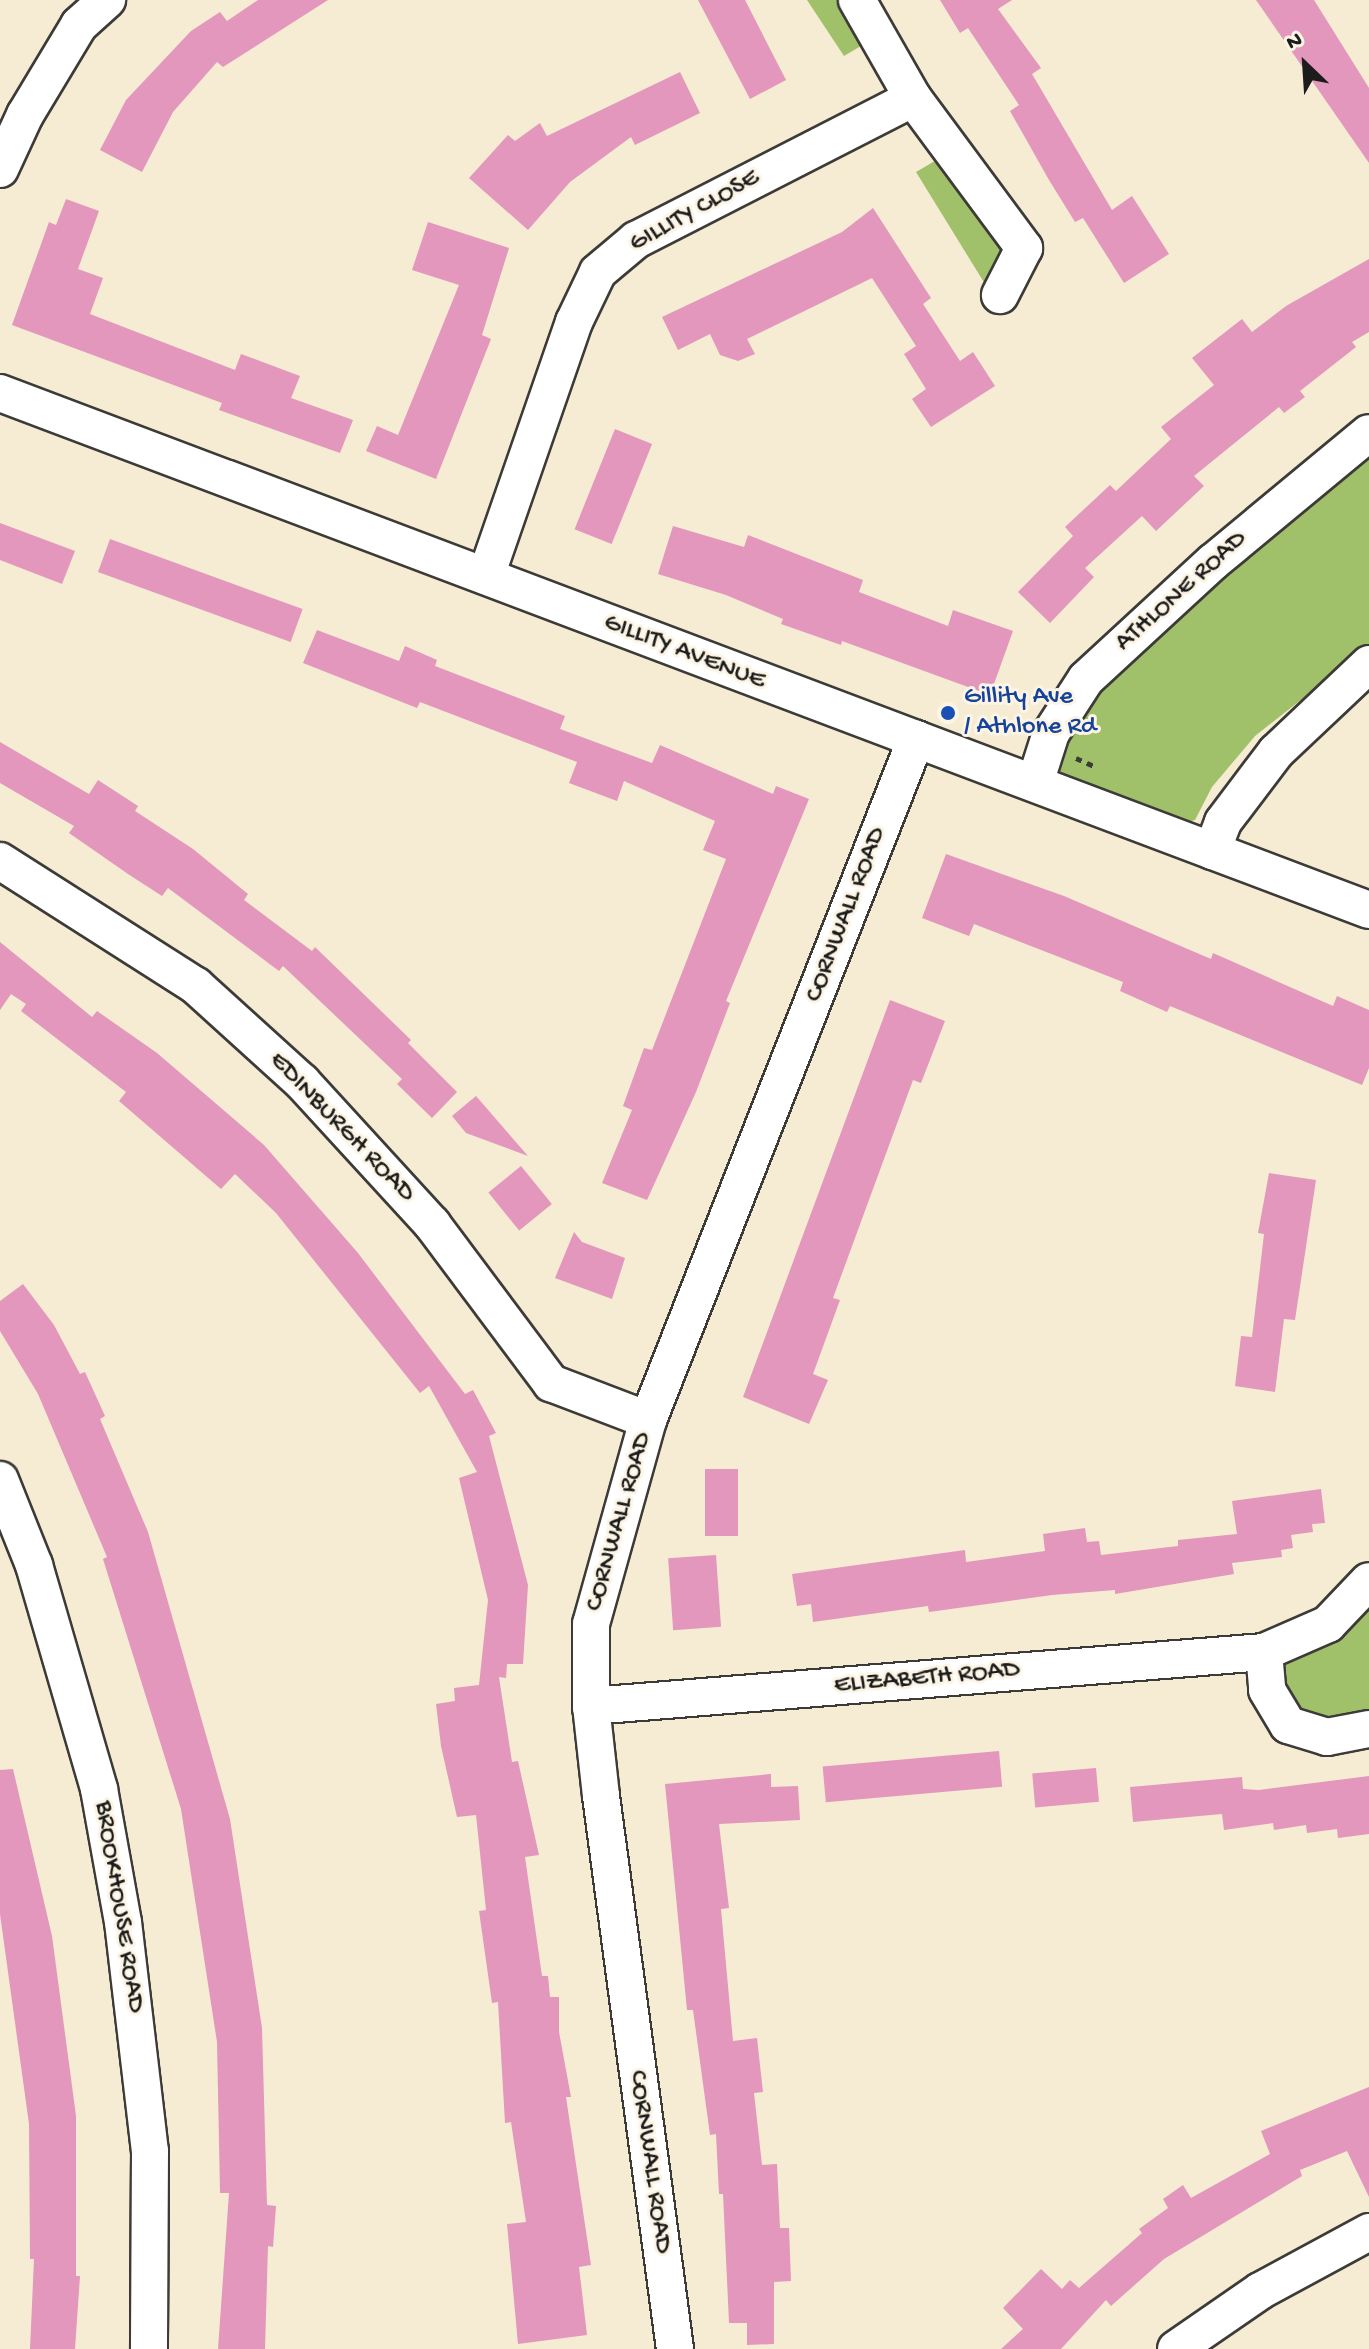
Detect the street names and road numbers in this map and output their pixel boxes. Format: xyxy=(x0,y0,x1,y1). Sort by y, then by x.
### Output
street label: GILLITY CLOSE xyxy=(625,164,765,260)
street label: ATHLONE ROAD xyxy=(1110,525,1254,659)
street label: GILLITY AVENUE xyxy=(599,608,769,698)
street label: CORNWALL ROAD xyxy=(799,823,895,1007)
street label: EDINBURGH ROAD xyxy=(261,1046,421,1210)
street label: CORNWALL ROAD xyxy=(580,1429,660,1615)
street label: ELIZABETH ROAD xyxy=(833,1655,1021,1703)
street label: BROOKHOUSE ROAD xyxy=(86,1799,150,2015)
street label: CORNWALL ROAD xyxy=(621,2068,677,2256)

